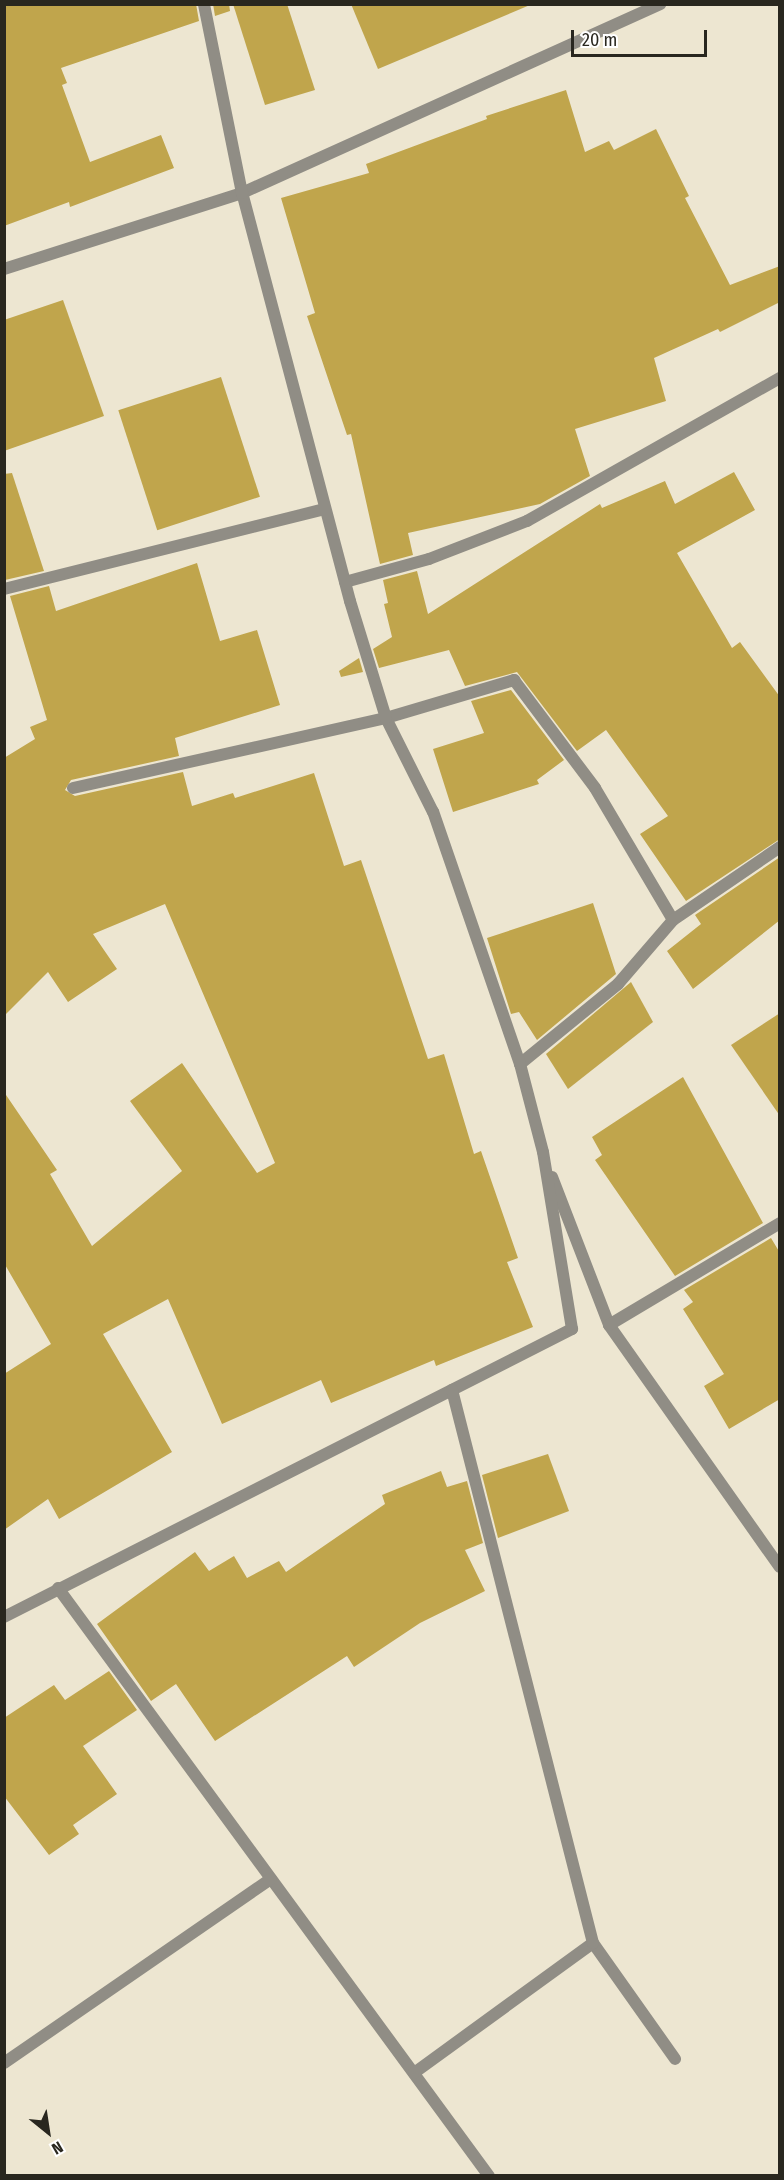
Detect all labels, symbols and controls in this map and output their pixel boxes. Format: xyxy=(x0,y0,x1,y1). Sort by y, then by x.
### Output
scale bar xyxy=(574,18,710,56)
text: 20 m xyxy=(582,29,617,51)
north arrow xyxy=(18,2102,78,2162)
text: N xyxy=(48,2137,66,2159)

